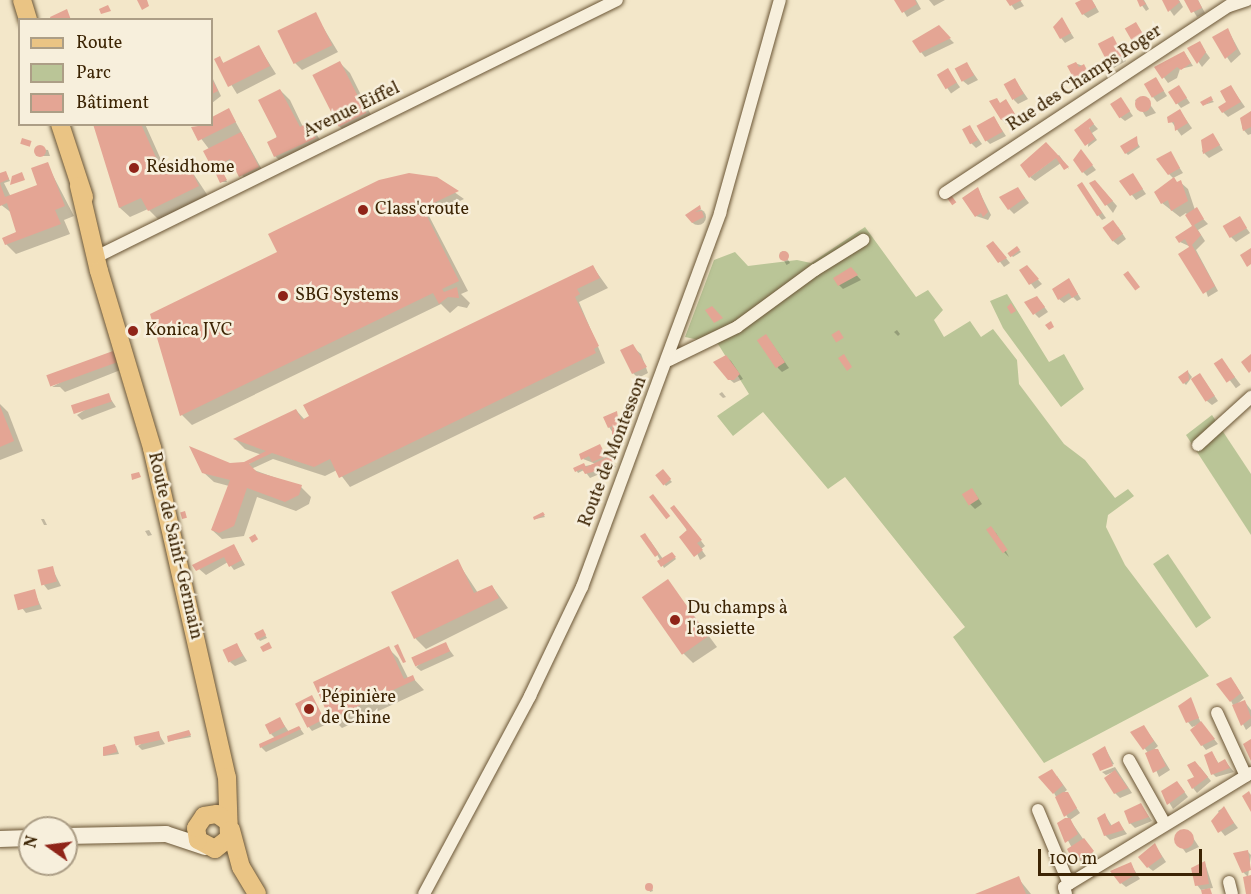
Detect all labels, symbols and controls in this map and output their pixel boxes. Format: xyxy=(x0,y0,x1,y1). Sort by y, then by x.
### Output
legend xyxy=(18,18,213,126)
street label: Rue des Champs Roger xyxy=(1003,21,1167,137)
text: Route xyxy=(76,31,122,56)
text: Parc xyxy=(76,61,111,86)
street label: Avenue Eiffel xyxy=(300,78,404,144)
text: Bâtiment xyxy=(76,91,149,116)
place label: Résidhome xyxy=(146,157,235,179)
marker: Résidhome xyxy=(127,161,141,175)
place label: Class'croute xyxy=(375,199,469,221)
marker: Class'croute xyxy=(356,203,370,217)
place label: SBG Systems xyxy=(295,285,399,307)
marker: SBG Systems xyxy=(276,289,290,303)
place label: Konica JVC xyxy=(145,320,233,342)
marker: Konica JVC xyxy=(126,324,140,338)
street label: Route de Montesson xyxy=(575,374,653,530)
street label: Route de Saint-Germain xyxy=(142,450,206,642)
place label: Du champs à l'assiette xyxy=(687,599,788,642)
marker: Du champs à l'assiette xyxy=(668,613,682,627)
place label: Pépinière de Chine xyxy=(321,688,396,730)
marker: Pépinière de Chine xyxy=(302,702,316,716)
north arrow xyxy=(18,816,78,876)
text: N xyxy=(20,834,45,850)
scale bar xyxy=(1041,837,1204,875)
text: 100 m xyxy=(1049,847,1098,872)

